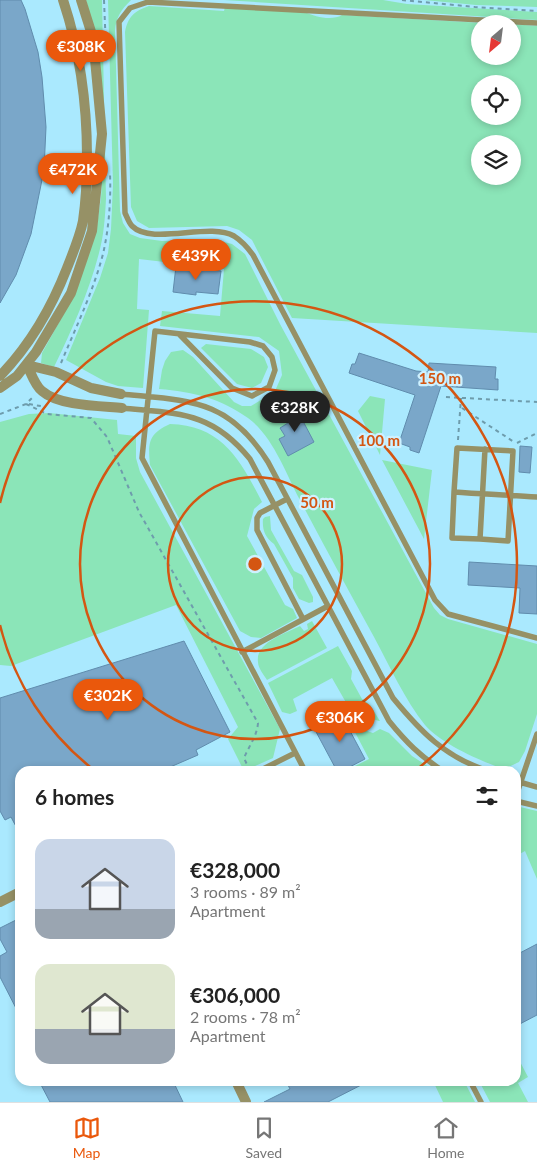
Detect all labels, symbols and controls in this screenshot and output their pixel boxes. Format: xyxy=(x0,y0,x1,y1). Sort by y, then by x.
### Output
north arrow xyxy=(471,15,521,65)
map controls xyxy=(471,15,521,185)
pin: €308K xyxy=(46,30,116,72)
text: €308K xyxy=(57,36,105,55)
button: locate xyxy=(471,75,521,125)
button: layers xyxy=(471,135,521,185)
pin: €472K xyxy=(38,152,108,195)
text: €472K xyxy=(49,159,97,178)
pin: €439K xyxy=(161,238,231,281)
text: €439K xyxy=(172,245,220,264)
text: 150 m xyxy=(419,369,461,387)
pin: €328K xyxy=(260,390,330,433)
text: €328K xyxy=(271,397,319,416)
text: 100 m xyxy=(358,431,400,449)
text: 50 m xyxy=(300,493,334,511)
centre of rings xyxy=(246,555,264,573)
pin: €302K xyxy=(73,678,143,721)
text: €302K xyxy=(84,685,132,704)
pin: €306K xyxy=(305,700,375,743)
text: €306K xyxy=(316,707,364,726)
icon: filters xyxy=(473,782,501,810)
text: 6 homes xyxy=(35,784,114,809)
text: €328,000 xyxy=(190,857,280,882)
icon: home xyxy=(75,859,135,919)
text: 3 rooms · 89 m² xyxy=(190,882,301,901)
text: Apartment xyxy=(190,901,265,920)
text: €306,000 xyxy=(190,982,280,1007)
icon: home xyxy=(75,984,135,1044)
text: 2 rooms · 78 m² xyxy=(190,1007,301,1026)
text: Apartment xyxy=(190,1026,265,1045)
tab: Map xyxy=(73,1114,101,1161)
tab: Saved xyxy=(246,1114,282,1161)
tab: Home xyxy=(427,1114,464,1161)

